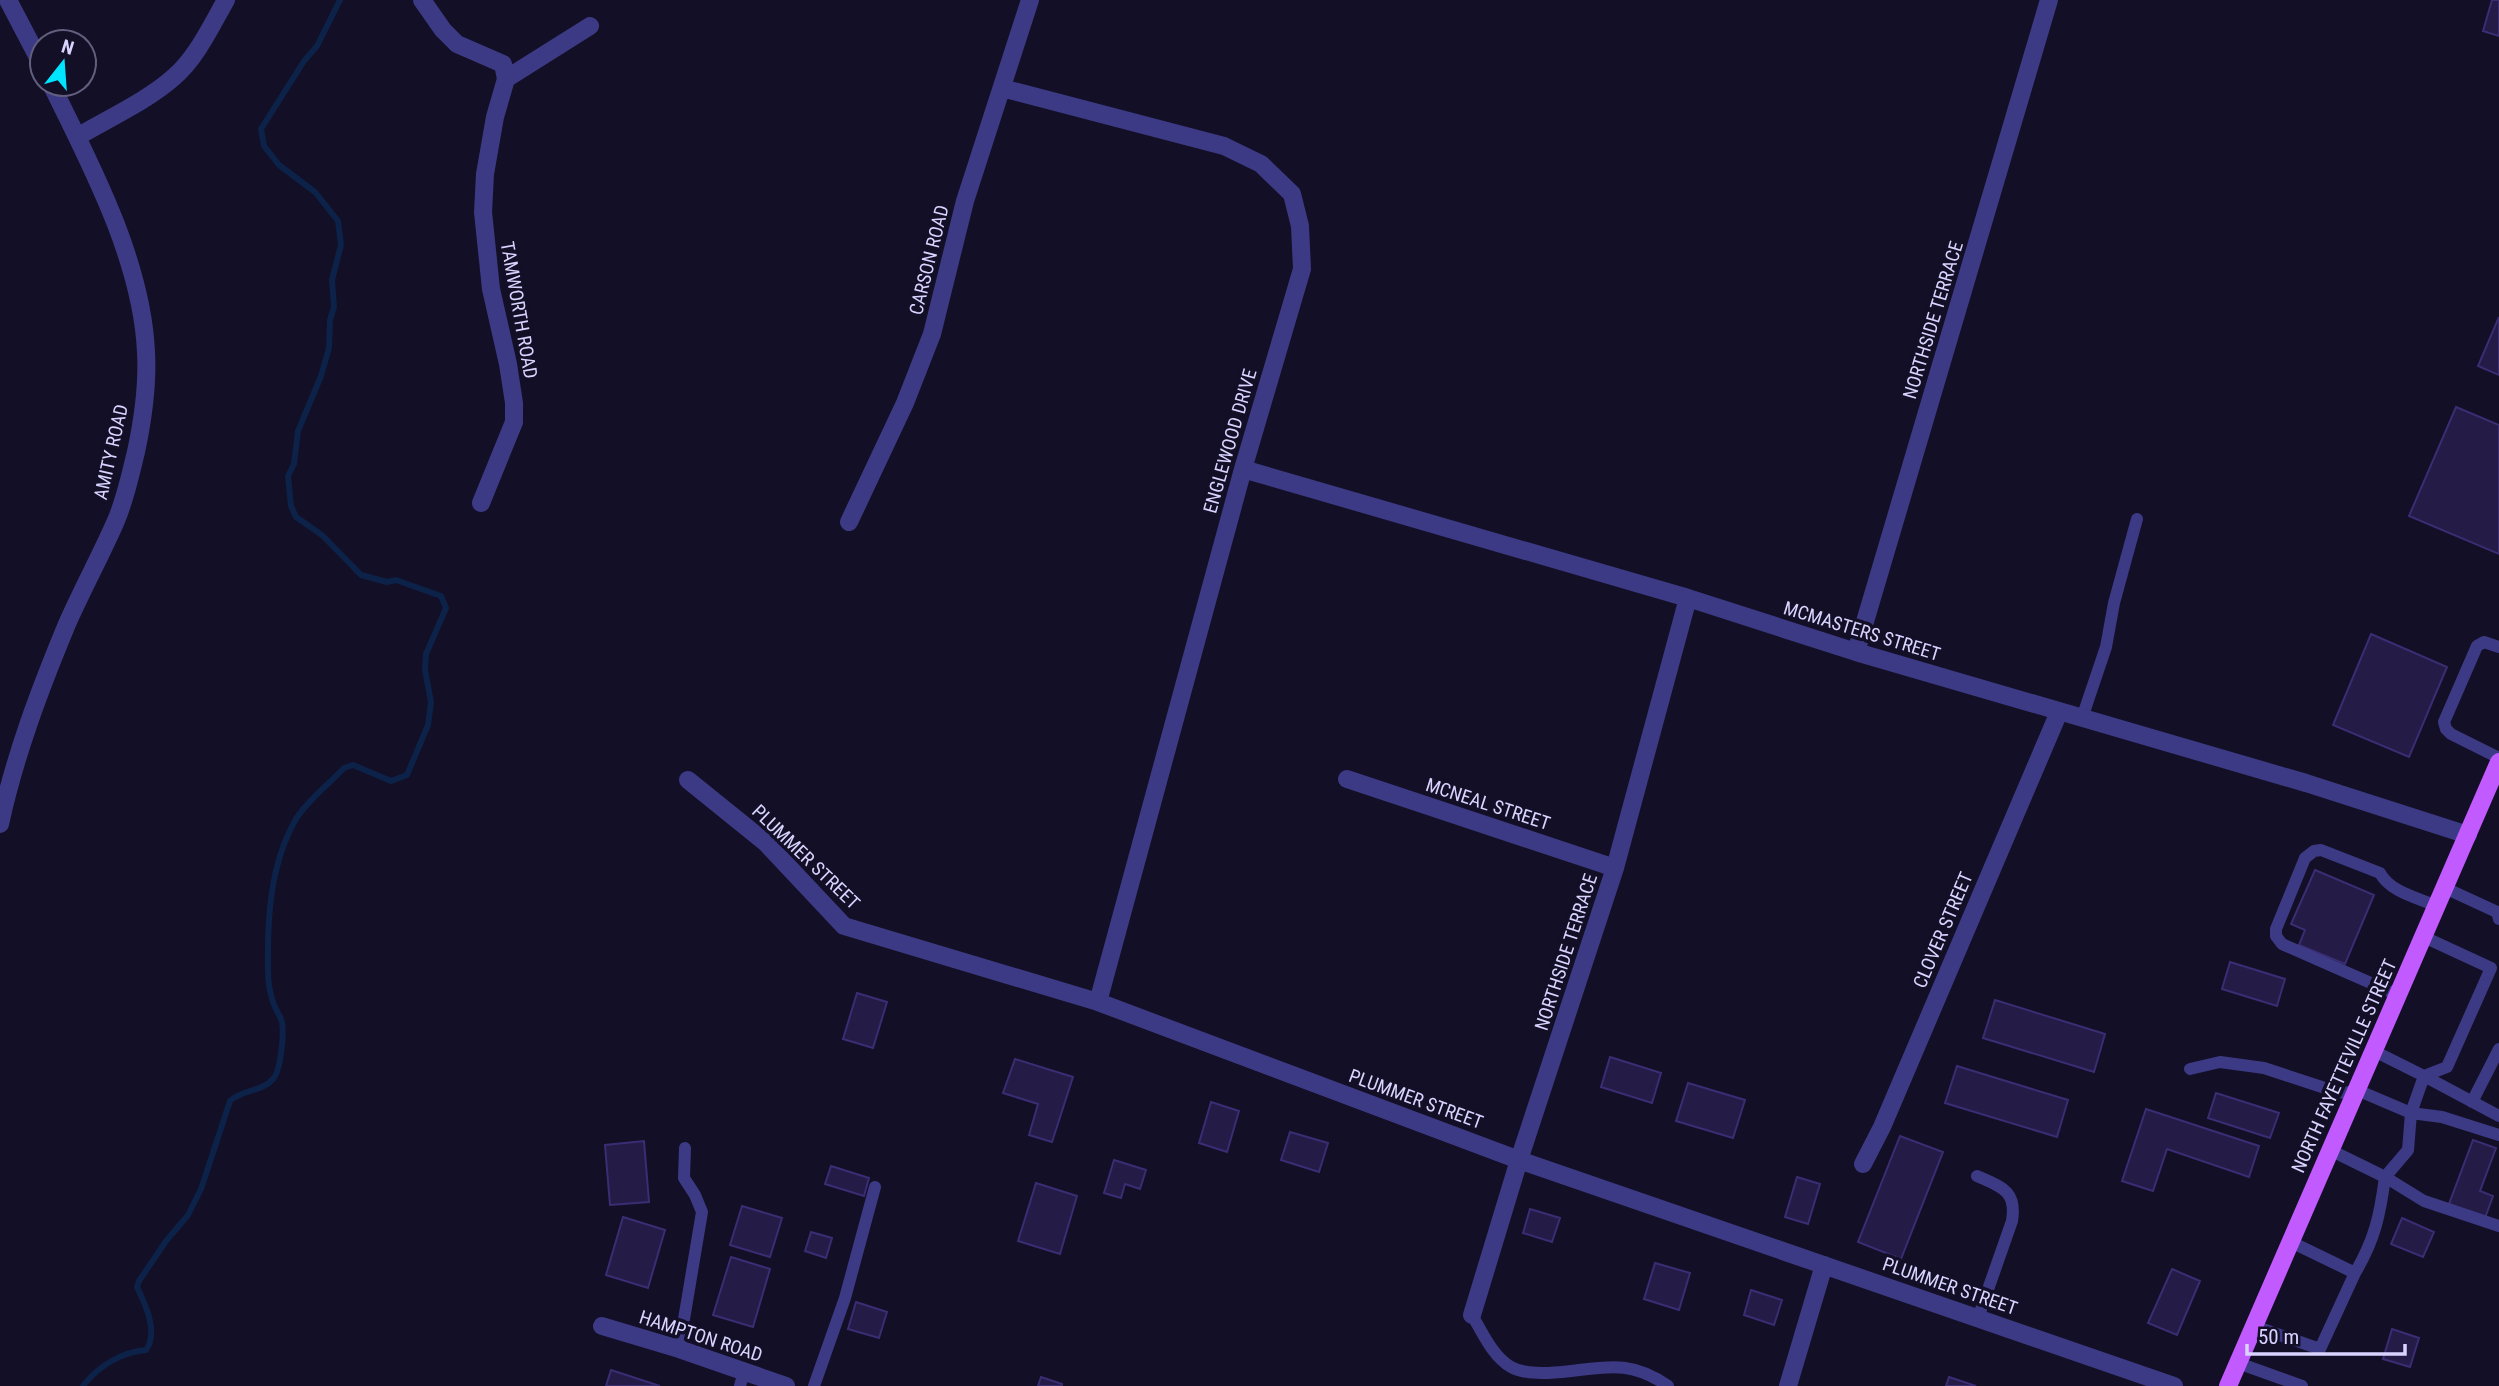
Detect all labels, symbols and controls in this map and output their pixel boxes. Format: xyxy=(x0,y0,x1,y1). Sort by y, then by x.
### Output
north arrow xyxy=(28,28,98,98)
text: N xyxy=(59,35,77,60)
street label: CARSON ROAD xyxy=(904,203,954,317)
street label: NORTHSIDE TERRACE xyxy=(1898,238,1968,402)
street label: TAMWORTH ROAD xyxy=(496,240,542,380)
street label: ENGLEWOOD DRIVE xyxy=(1198,366,1262,516)
street label: AMITY ROAD xyxy=(89,402,133,502)
street label: MCMASTERS STREET xyxy=(1781,596,1943,666)
street label: MCNEAL STREET xyxy=(1423,773,1553,835)
street label: PLUMMER STREET xyxy=(747,800,865,914)
street label: CLOVER STREET xyxy=(1908,868,1978,991)
street label: NORTHSIDE TERRACE xyxy=(1530,871,1602,1033)
street label: NORTH FAYETTEVILLE STREET xyxy=(2286,956,2402,1176)
street label: PLUMMER STREET xyxy=(1346,1064,1486,1134)
street label: PLUMMER STREET xyxy=(1880,1252,2021,1320)
street label: HAMPTON ROAD xyxy=(637,1305,765,1367)
scale bar xyxy=(2247,1312,2404,1356)
text: 50 m xyxy=(2258,1325,2299,1349)

